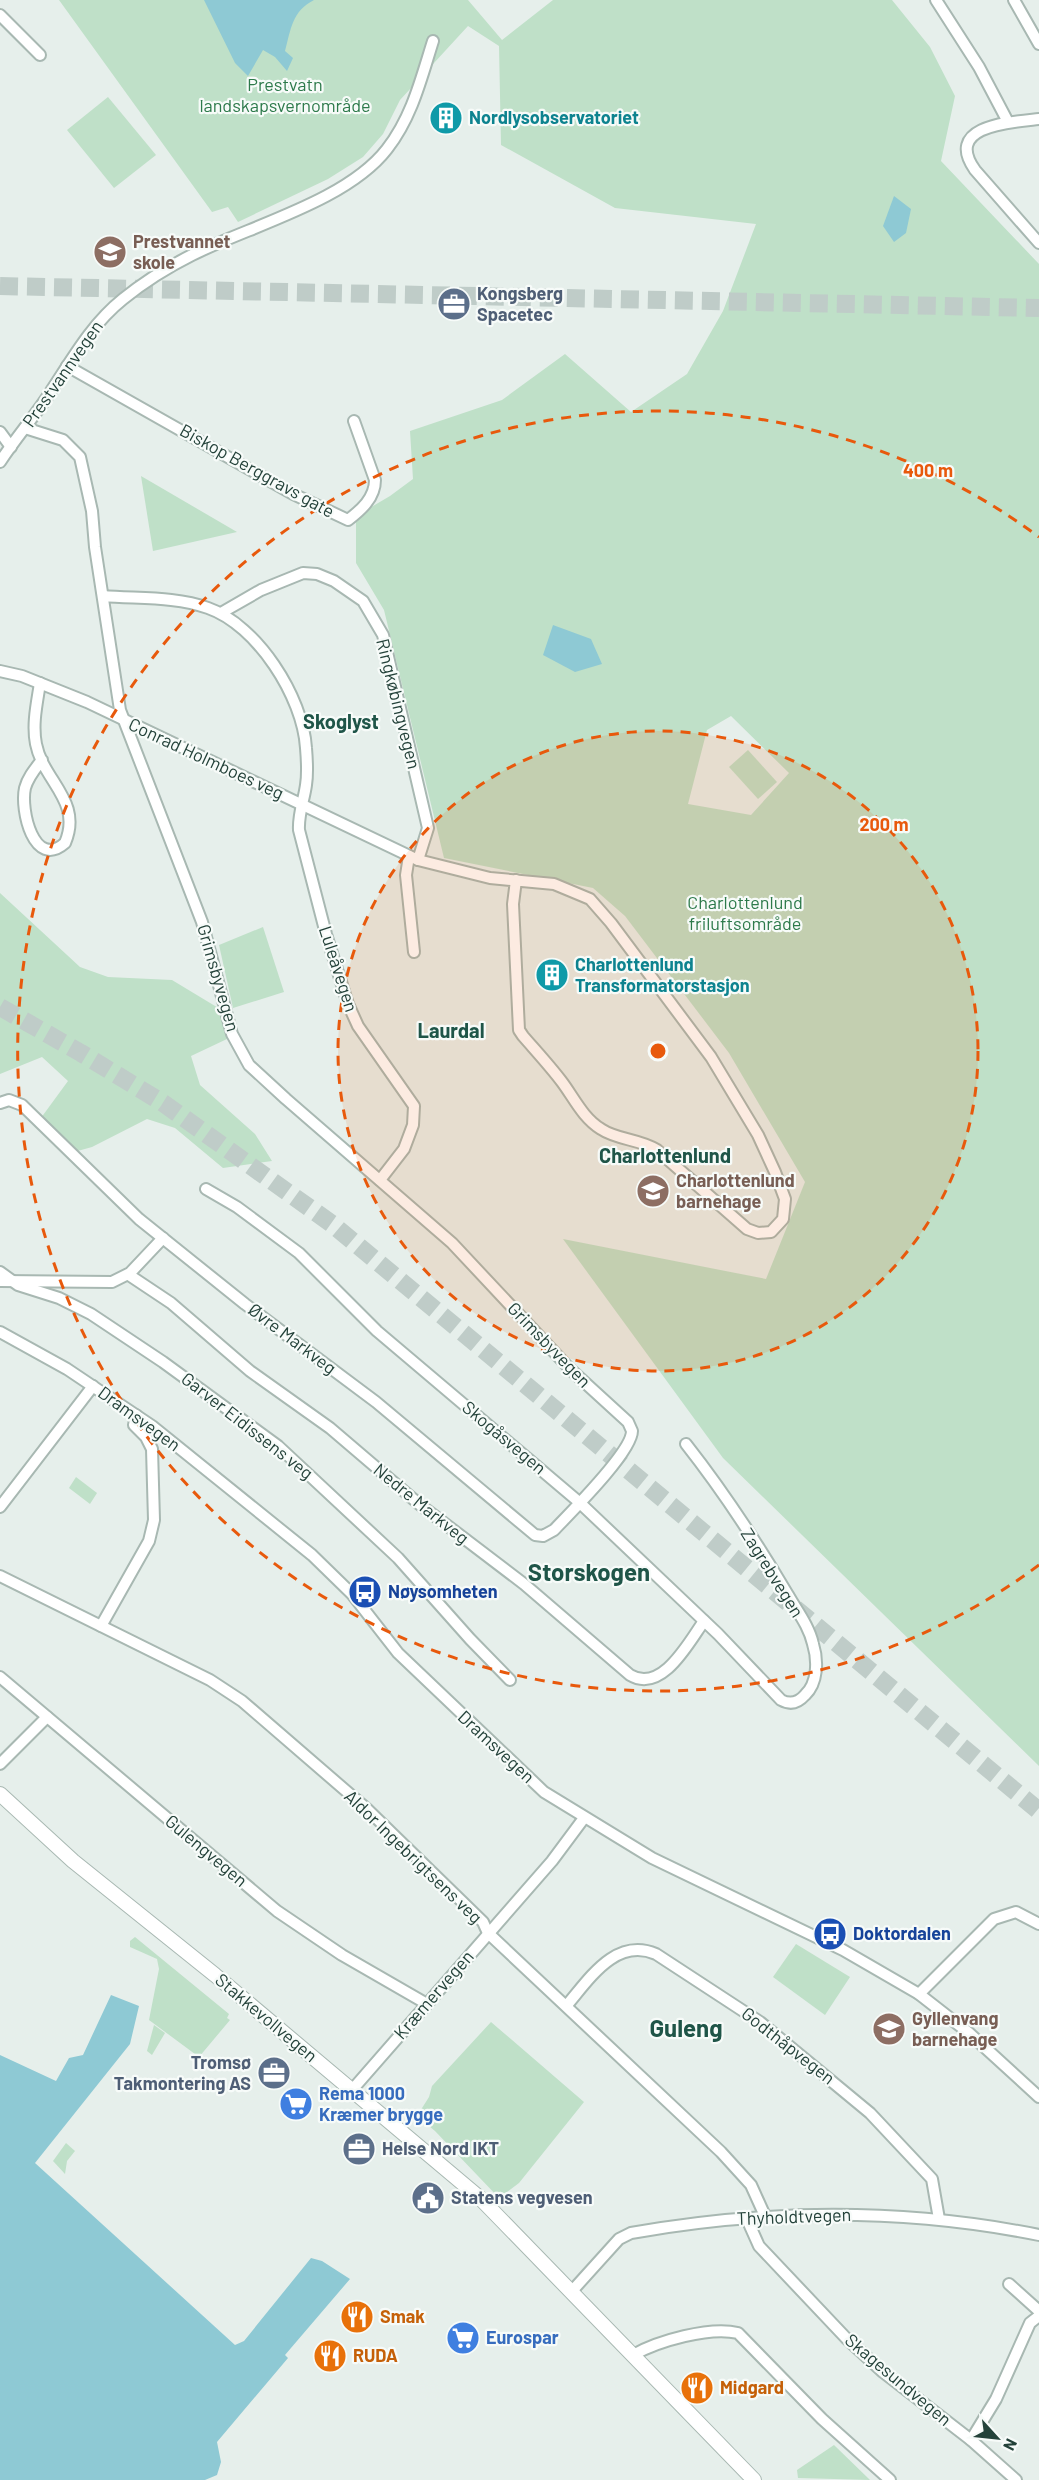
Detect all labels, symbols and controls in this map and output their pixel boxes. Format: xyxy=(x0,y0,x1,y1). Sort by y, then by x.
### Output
park label: Prestvatn landskapsvernområde xyxy=(199,73,371,116)
building icon: Nordlysobservatoriet xyxy=(428,100,464,136)
place label: Nordlysobservatoriet xyxy=(469,106,639,128)
place label: Prestvannet skole xyxy=(133,230,231,273)
school or university icon: Prestvannet skole xyxy=(92,234,128,270)
place label: Kongsberg Spacetec xyxy=(477,282,563,325)
office icon: Kongsberg Spacetec xyxy=(436,286,472,322)
street label: Prestvannvegen xyxy=(17,316,107,431)
street label: Biskop Berggravs gate xyxy=(176,418,339,522)
text: 400 m xyxy=(903,459,953,481)
street label: Ringkøbingvegen xyxy=(372,636,426,771)
district label: Skoglyst xyxy=(303,709,379,733)
street label: Conrad Holmboes veg xyxy=(125,712,288,804)
text: 200 m xyxy=(859,813,909,835)
park label: Charlottenlund friluftsområde xyxy=(687,891,803,934)
street label: Grimsbyvegen xyxy=(193,922,245,1034)
street label: Luleåvegen xyxy=(315,923,363,1015)
place label: Charlottenlund Transformatorstasjon xyxy=(575,953,750,996)
building icon: Charlottenlund Transformatorstasjon xyxy=(534,957,570,993)
district label: Laurdal xyxy=(417,1018,485,1042)
centre of rings xyxy=(648,1041,668,1061)
district label: Charlottenlund xyxy=(599,1143,731,1167)
place label: Charlottenlund barnehage xyxy=(676,1169,795,1212)
school or university icon: Charlottenlund barnehage xyxy=(635,1173,671,1209)
street label: Grimsbyvegen xyxy=(503,1297,596,1392)
street label: Øvre Markveg xyxy=(244,1298,341,1378)
street label: Garver Eidissens veg xyxy=(177,1367,318,1483)
street label: Dramsvegen xyxy=(94,1381,185,1455)
street label: Skogåsvegen xyxy=(458,1396,551,1479)
street label: Nedre Markveg xyxy=(369,1458,474,1548)
street label: Zagrebvegen xyxy=(737,1524,809,1621)
district label: Storskogen xyxy=(528,1557,650,1586)
bus stop icon: Nøysomheten xyxy=(347,1574,383,1610)
place label: Nøysomheten xyxy=(388,1580,498,1602)
street label: Dramsvegen xyxy=(454,1705,540,1787)
street label: Aldor Ingebrigtsens veg xyxy=(340,1785,487,1928)
street label: Gulengvegen xyxy=(161,1810,252,1891)
bus stop icon: Doktordalen xyxy=(812,1916,848,1952)
place label: Doktordalen xyxy=(853,1922,951,1944)
street label: Kræmervegen xyxy=(389,1945,478,2043)
street label: Stakkevollvegen xyxy=(211,1968,322,2066)
street label: Godthåpvegen xyxy=(737,2002,840,2089)
place label: Gyllenvang barnehage xyxy=(912,2007,998,2050)
school or university icon: Gyllenvang barnehage xyxy=(871,2011,907,2047)
district label: Guleng xyxy=(649,2013,723,2042)
place label: Tromsø Takmontering AS xyxy=(114,2051,251,2094)
office icon: Tromsø Takmontering AS xyxy=(256,2055,292,2091)
place label: Rema 1000 Kræmer brygge xyxy=(319,2082,443,2125)
supermarket icon: Rema 1000 Kræmer brygge xyxy=(278,2086,314,2122)
office icon: Helse Nord IKT xyxy=(341,2131,377,2167)
place label: Helse Nord IKT xyxy=(382,2137,499,2159)
public building icon: Statens vegvesen xyxy=(410,2180,446,2216)
place label: Statens vegvesen xyxy=(451,2186,593,2208)
street label: Thyholdtvegen xyxy=(736,2203,852,2229)
restaurant icon: Smak xyxy=(339,2299,375,2335)
place label: Smak xyxy=(380,2305,425,2327)
supermarket icon: Eurospar xyxy=(445,2320,481,2356)
place label: Eurospar xyxy=(486,2326,559,2348)
street label: Skagesundvegen xyxy=(841,2328,956,2430)
restaurant icon: RUDA xyxy=(312,2338,348,2374)
place label: RUDA xyxy=(353,2344,398,2366)
restaurant icon: Midgard xyxy=(679,2370,715,2406)
place label: Midgard xyxy=(720,2376,784,2398)
north arrow xyxy=(967,2408,1027,2468)
text: N xyxy=(1000,2436,1022,2454)

